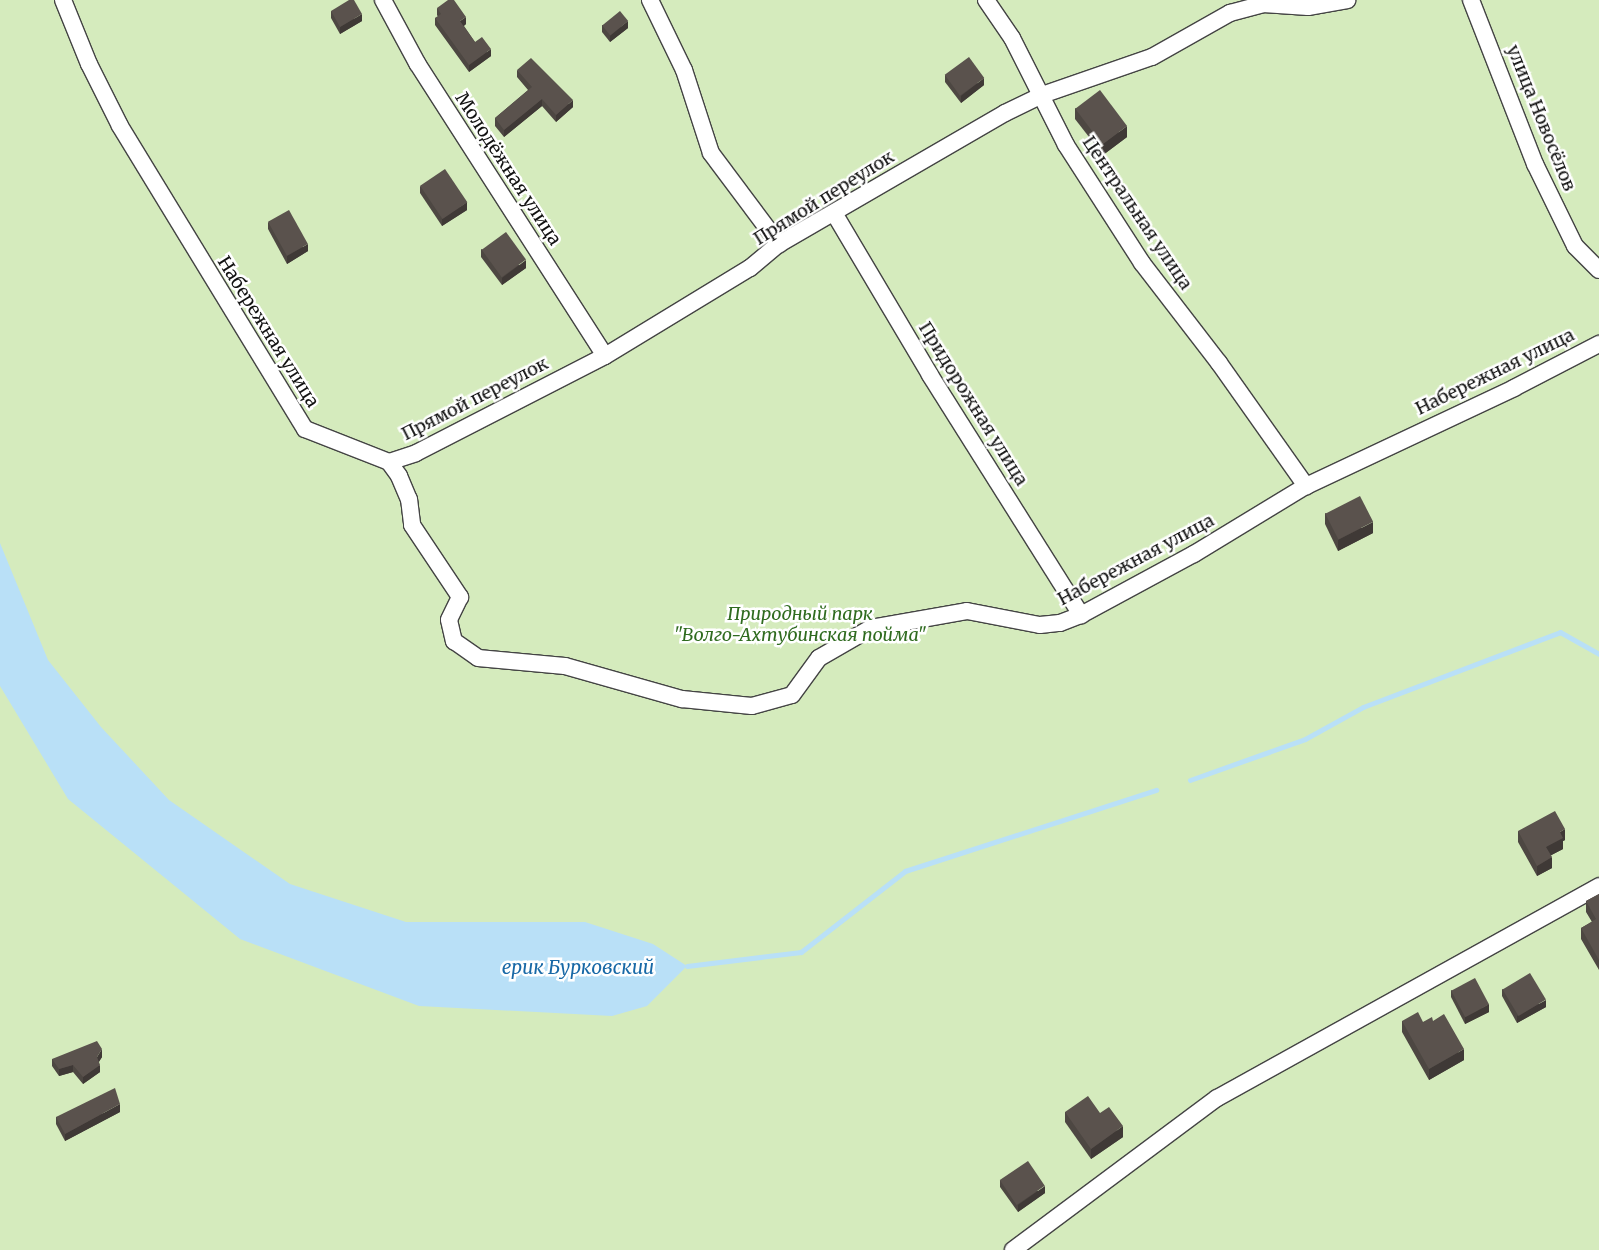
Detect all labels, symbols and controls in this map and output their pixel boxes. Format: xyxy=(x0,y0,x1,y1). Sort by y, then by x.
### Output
street label: улица Новосёлов xyxy=(1502,42,1580,194)
street label: Молодёжная улица xyxy=(451,89,565,249)
street label: Центральная улица xyxy=(1078,132,1196,294)
street label: Прямой переулок xyxy=(750,146,898,250)
street label: Набережная улица xyxy=(213,253,323,411)
street label: Придорожная улица xyxy=(914,318,1032,490)
street label: Набережная улица xyxy=(1412,324,1578,420)
street label: Прямой переулок xyxy=(398,353,552,445)
street label: Набережная улица xyxy=(1054,510,1218,610)
park label: Природный парк "Волго-Ахтубинская пойма" xyxy=(674,604,926,646)
water label: ерик Бурковский xyxy=(502,957,654,979)

